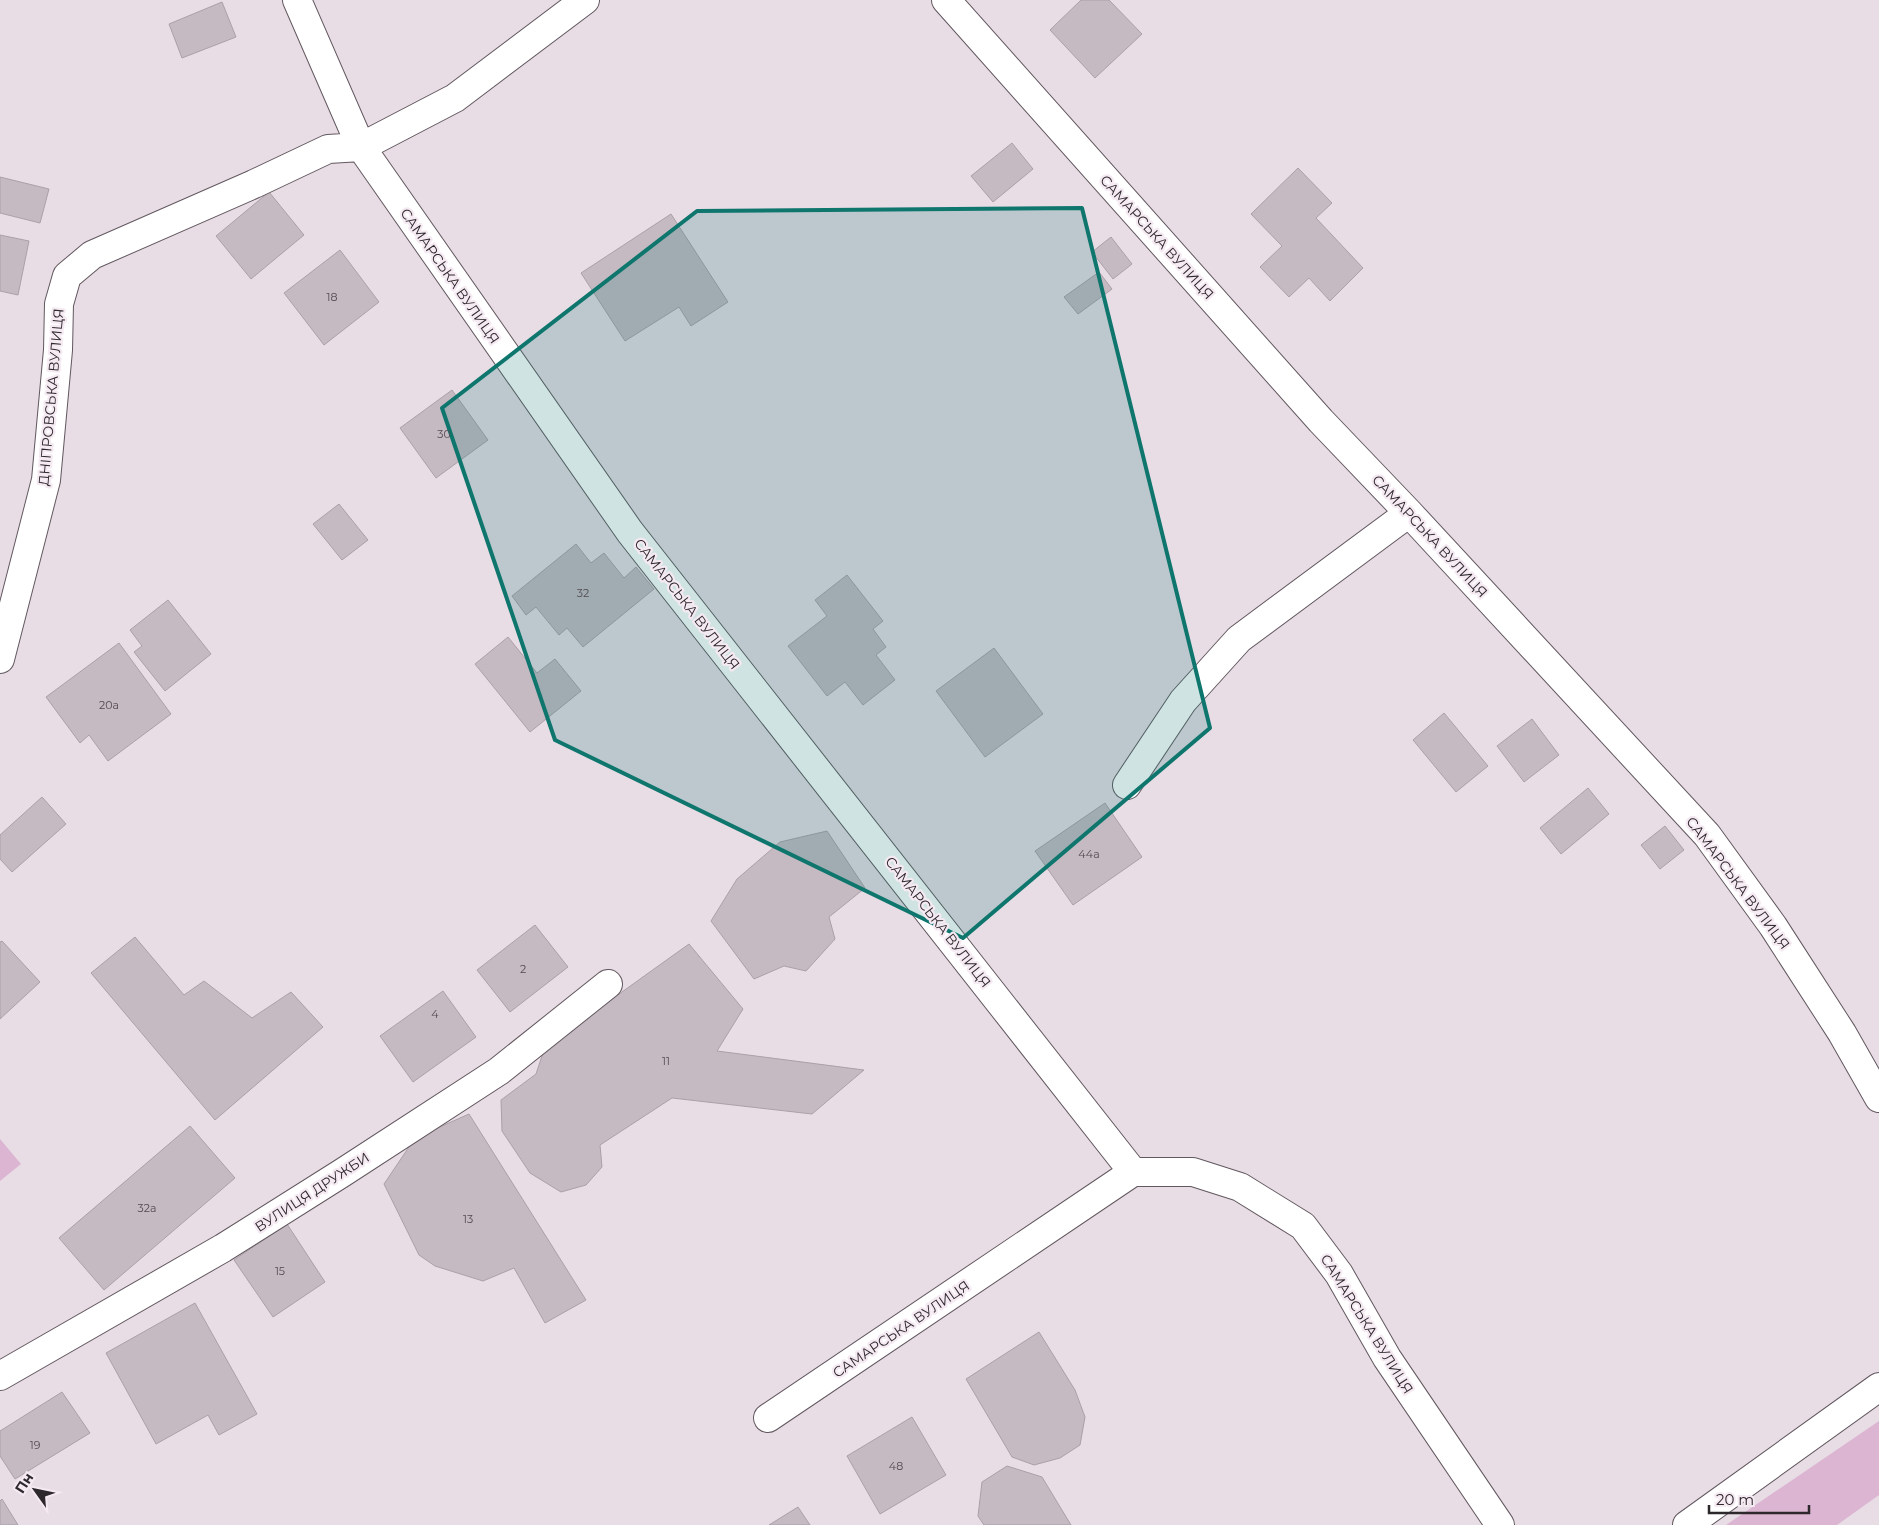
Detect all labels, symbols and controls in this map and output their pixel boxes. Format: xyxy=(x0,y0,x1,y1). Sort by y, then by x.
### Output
street label: САМАРСЬКА ВУЛИЦЯ xyxy=(1096,171,1218,303)
street label: САМАРСЬКА ВУЛИЦЯ xyxy=(396,205,504,347)
house number: 18 xyxy=(327,290,338,304)
street label: ДНІПРОВСЬКА ВУЛИЦЯ xyxy=(34,307,68,487)
house number: 30 xyxy=(437,427,451,441)
street label: САМАРСЬКА ВУЛИЦЯ xyxy=(1368,471,1492,601)
street label: САМАРСЬКА ВУЛИЦЯ xyxy=(630,535,744,673)
house number: 32 xyxy=(577,586,589,600)
house number: 20а xyxy=(99,698,119,712)
street label: САМАРСЬКА ВУЛИЦЯ xyxy=(1682,813,1794,953)
house number: 44а xyxy=(1078,847,1100,861)
street label: САМАРСЬКА ВУЛИЦЯ xyxy=(881,853,995,991)
house number: 2 xyxy=(520,962,526,976)
house number: 4 xyxy=(431,1007,439,1021)
house number: 11 xyxy=(662,1054,670,1068)
street label: ВУЛИЦЯ ДРУЖБИ xyxy=(251,1148,373,1236)
house number: 32а xyxy=(138,1201,156,1215)
house number: 13 xyxy=(463,1212,473,1226)
street label: САМАРСЬКА ВУЛИЦЯ xyxy=(1317,1251,1417,1397)
house number: 15 xyxy=(275,1264,285,1278)
street label: САМАРСЬКА ВУЛИЦЯ xyxy=(829,1276,973,1382)
house number: 19 xyxy=(30,1438,41,1452)
house number: 48 xyxy=(889,1459,903,1473)
north arrow xyxy=(10,1465,60,1515)
text: Пн xyxy=(11,1469,37,1497)
scale bar xyxy=(1709,1482,1809,1514)
text: 20 m xyxy=(1716,1490,1754,1509)

